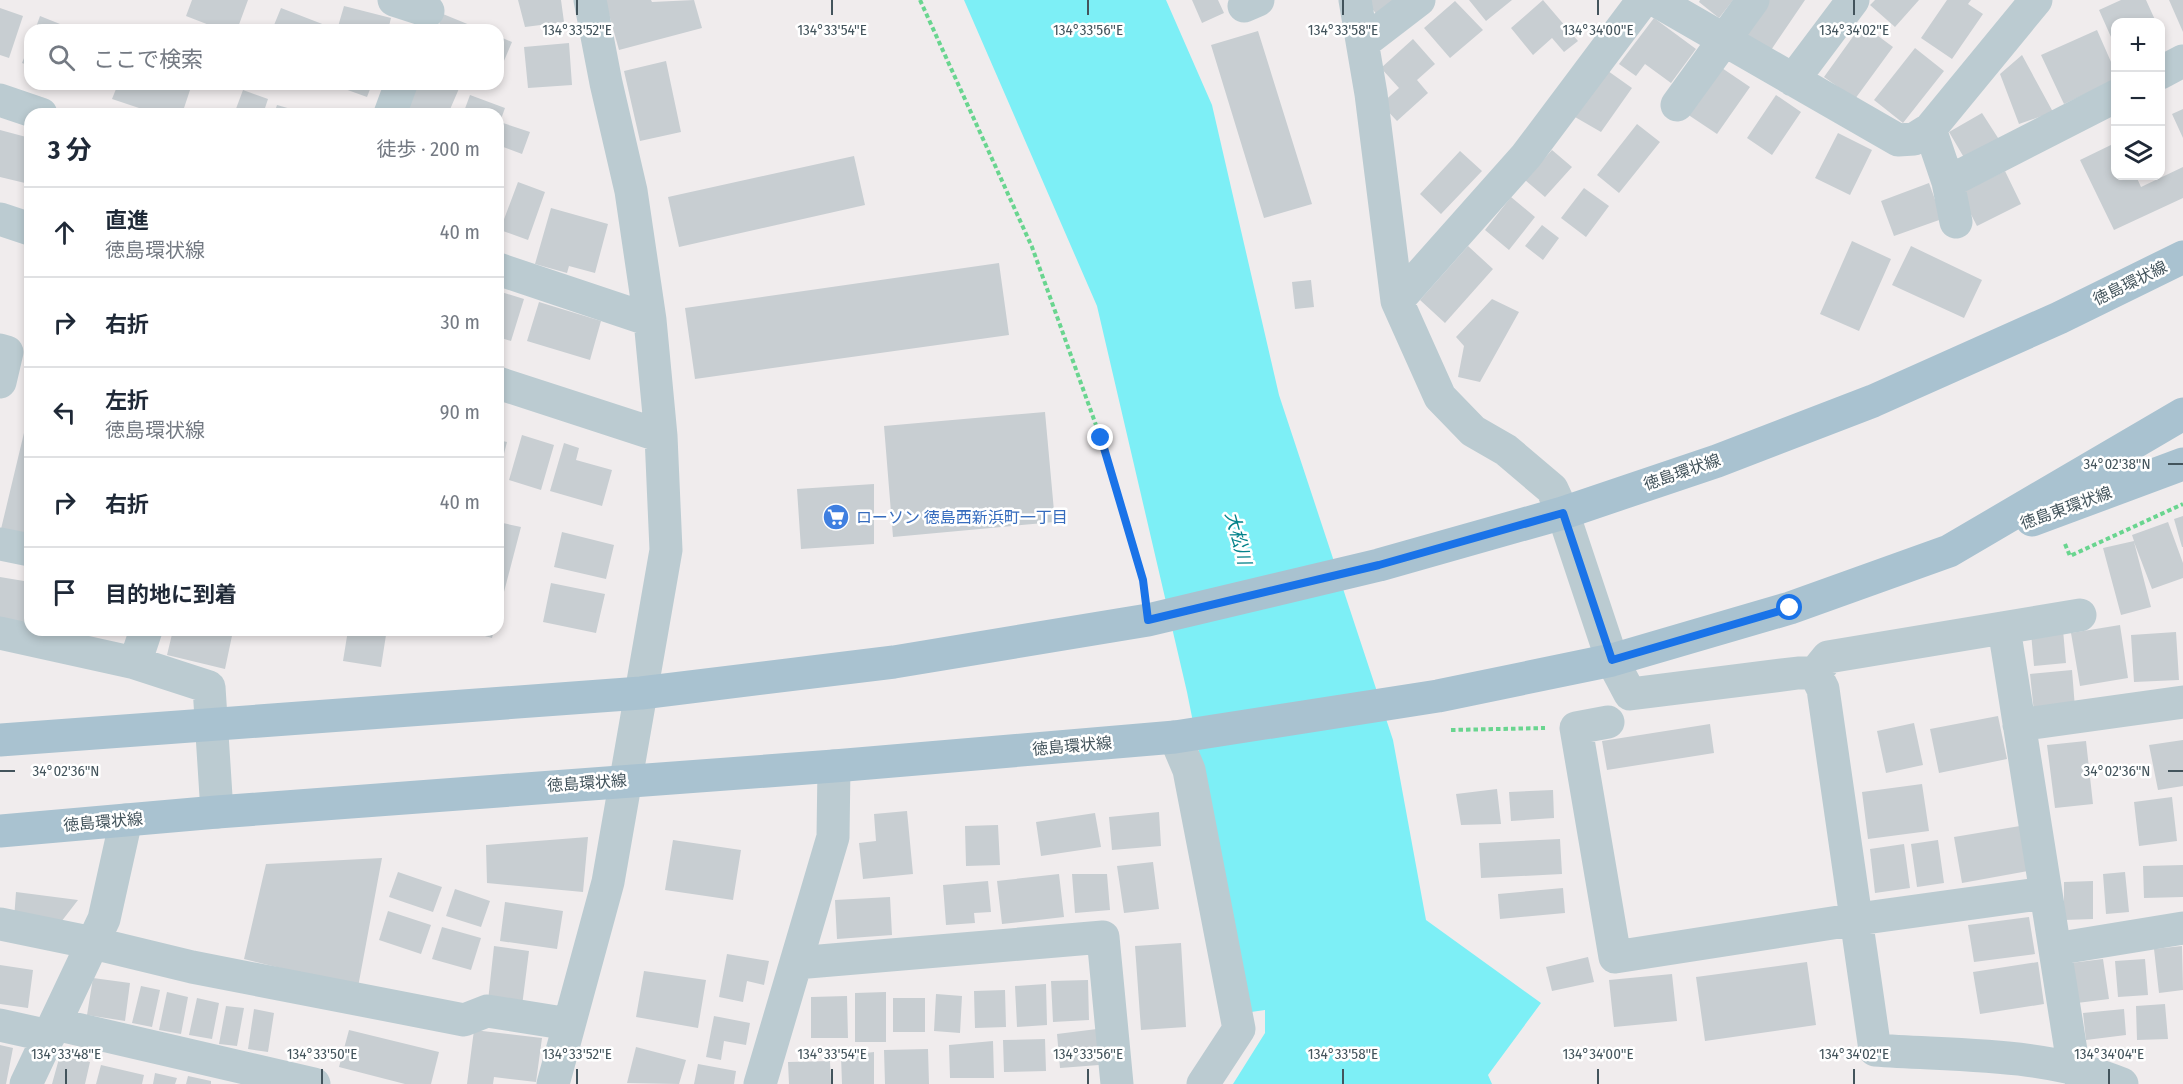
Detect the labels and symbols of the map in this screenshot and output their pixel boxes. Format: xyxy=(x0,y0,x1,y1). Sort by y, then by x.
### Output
text: 134°33'52"E xyxy=(542,21,612,39)
text: 134°33'54"E xyxy=(797,21,867,39)
text: 134°33'56"E xyxy=(1053,21,1123,39)
text: 134°33'58"E xyxy=(1308,21,1378,39)
text: 134°34'00"E xyxy=(1562,21,1634,39)
text: 134°34'02"E xyxy=(1819,21,1889,39)
street label: 徳島環状線 xyxy=(2090,257,2170,309)
route end xyxy=(1087,424,1113,450)
street label: 徳島環状線 xyxy=(1641,450,1723,494)
text: 34°02'38"N xyxy=(2083,455,2151,473)
street label: 徳島東環状線 xyxy=(2018,483,2114,533)
supermarket icon: ローソン 徳島西新浜町一丁目 xyxy=(821,502,851,532)
place label: ローソン 徳島西新浜町一丁目 xyxy=(856,508,1068,527)
water label: 大松川 xyxy=(1220,509,1256,569)
route start xyxy=(1776,594,1802,620)
street label: 徳島環状線 xyxy=(1031,733,1113,759)
text: 34°02'36"N xyxy=(33,762,99,780)
text: 34°02'36"N xyxy=(2084,762,2150,780)
street label: 徳島環状線 xyxy=(546,771,628,795)
street label: 徳島環状線 xyxy=(62,809,144,835)
text: 134°33'48"E xyxy=(31,1045,101,1063)
text: 134°33'50"E xyxy=(287,1045,357,1063)
text: 134°33'52"E xyxy=(542,1045,612,1063)
text: 134°33'54"E xyxy=(797,1045,867,1063)
text: 134°33'56"E xyxy=(1053,1045,1123,1063)
text: 134°33'58"E xyxy=(1308,1045,1378,1063)
text: 134°34'00"E xyxy=(1562,1045,1634,1063)
text: 134°34'02"E xyxy=(1819,1045,1889,1063)
text: 134°34'04"E xyxy=(2074,1045,2144,1063)

